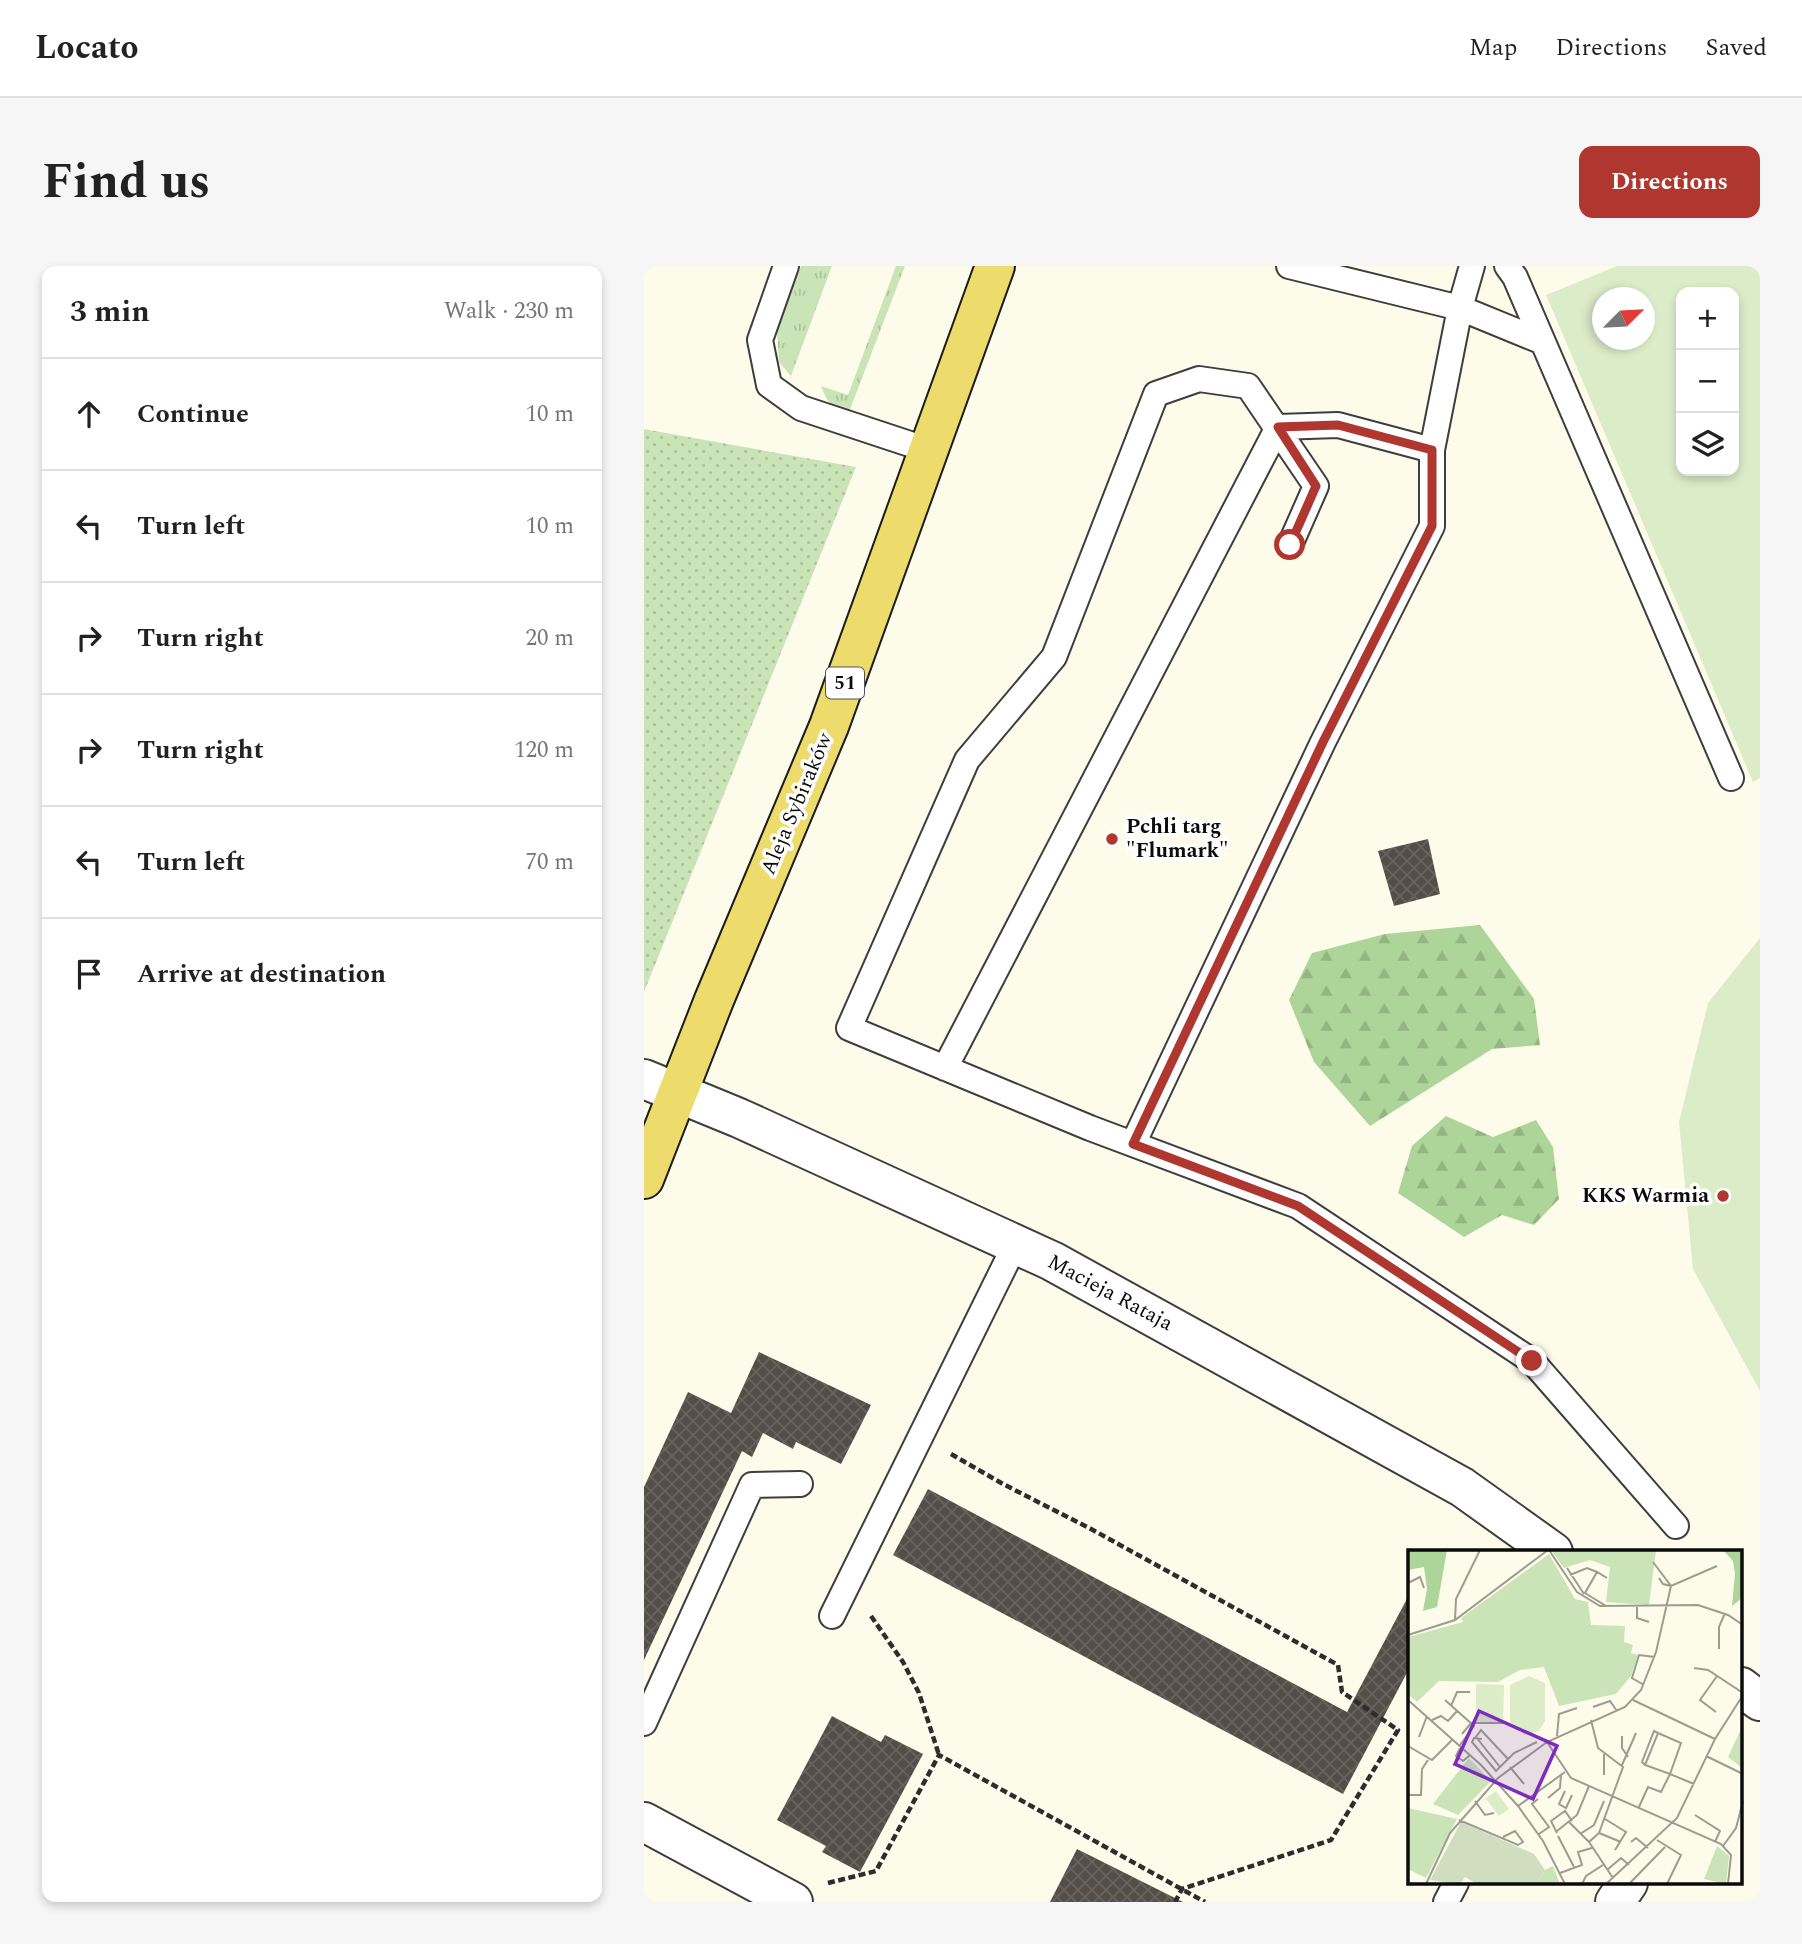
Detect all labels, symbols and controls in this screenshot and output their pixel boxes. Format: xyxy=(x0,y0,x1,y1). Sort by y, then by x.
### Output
text: Locato xyxy=(35,23,139,73)
text: Map xyxy=(1469,30,1517,66)
text: Directions xyxy=(1555,30,1667,66)
text: Saved xyxy=(1705,30,1767,66)
text: Find us xyxy=(42,145,210,220)
button: Directions xyxy=(1579,146,1760,218)
north arrow xyxy=(1592,287,1655,350)
map controls xyxy=(1676,287,1739,476)
button: + xyxy=(1676,287,1739,350)
text: 3 min xyxy=(70,289,150,335)
text: Walk · 230 m xyxy=(444,294,574,329)
button: − xyxy=(1676,350,1739,413)
text: Continue xyxy=(137,394,249,434)
icon: ahead xyxy=(70,395,108,433)
text: 10 m xyxy=(525,397,574,432)
button: layers xyxy=(1676,413,1739,476)
text: Turn left xyxy=(137,506,245,546)
icon: left xyxy=(70,507,108,545)
text: 10 m xyxy=(525,509,574,544)
route start xyxy=(1274,529,1305,560)
text: Turn right xyxy=(137,618,264,658)
icon: right xyxy=(70,619,108,657)
text: 20 m xyxy=(525,621,574,656)
road number: 51 xyxy=(826,668,864,698)
street label: Aleja Sybiraków xyxy=(753,727,842,880)
text: Turn right xyxy=(137,730,264,770)
icon: right xyxy=(70,731,108,769)
text: 120 m xyxy=(514,733,574,768)
place label: Pchli targ "Flumark" xyxy=(1126,811,1229,867)
marker: Pchli targ "Flumark" xyxy=(1104,831,1120,847)
text: Turn left xyxy=(137,842,245,882)
icon: left xyxy=(70,843,108,881)
text: 70 m xyxy=(525,845,574,880)
text: Arrive at destination xyxy=(137,954,386,994)
icon: arrive xyxy=(70,955,108,993)
place label: KKS Warmia xyxy=(1582,1180,1709,1212)
marker: KKS Warmia xyxy=(1715,1188,1731,1204)
street label: Macieja Rataja xyxy=(1041,1246,1179,1340)
route end xyxy=(1516,1345,1547,1376)
inset map xyxy=(1408,1550,1742,1884)

